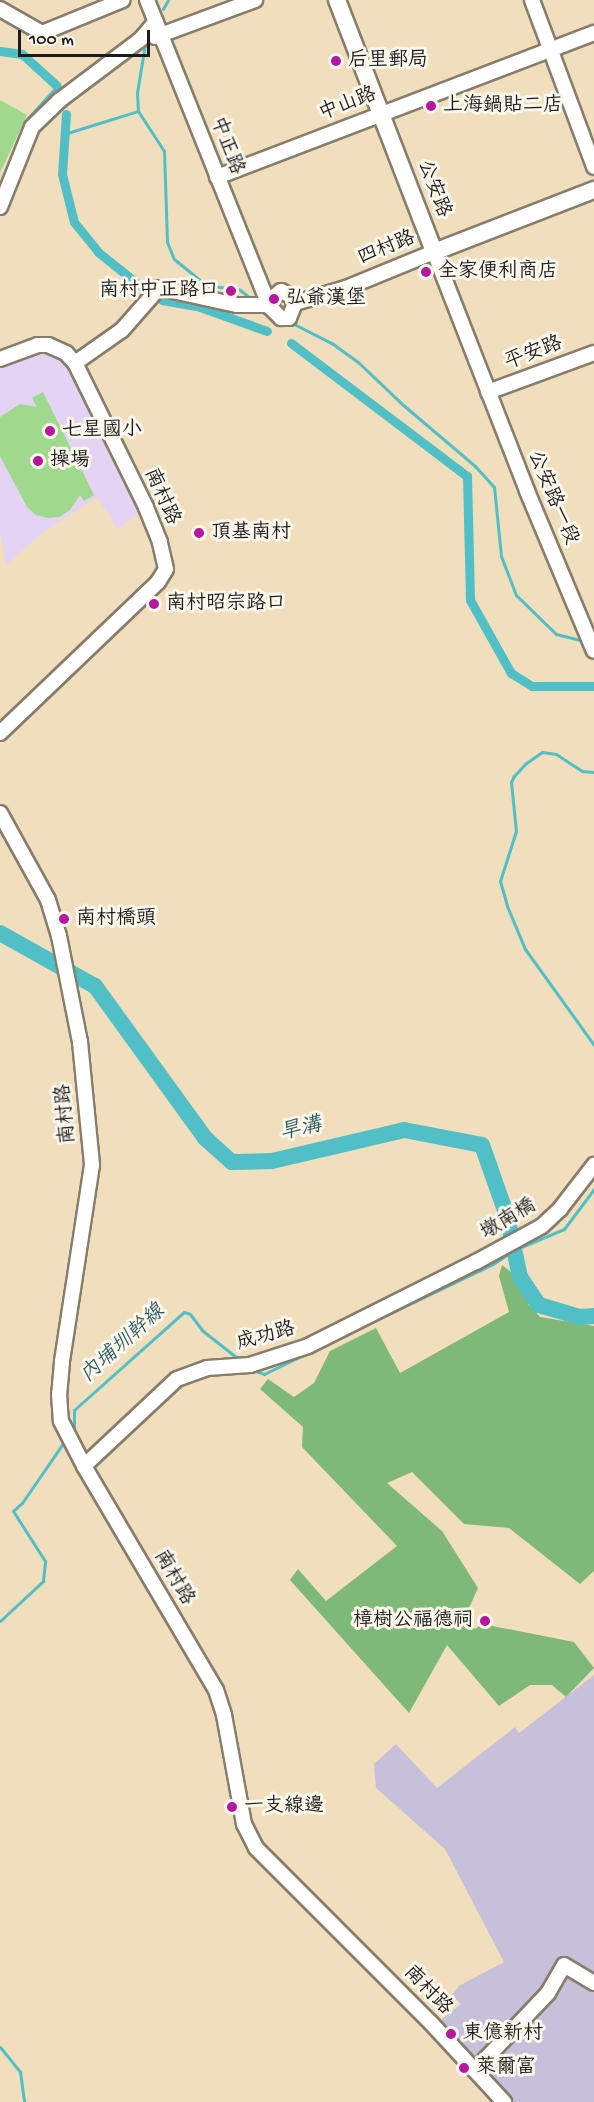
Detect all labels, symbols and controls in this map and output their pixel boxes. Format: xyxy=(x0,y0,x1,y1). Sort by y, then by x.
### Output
scale bar xyxy=(21,18,153,56)
text: 100 m xyxy=(29,30,74,51)
place label: 后里郵局 xyxy=(348,49,428,73)
marker: 后里郵局 xyxy=(329,54,343,68)
street label: 中山路 xyxy=(316,83,380,127)
place label: 上海鍋貼二店 xyxy=(443,94,563,118)
marker: 上海鍋貼二店 xyxy=(424,99,438,113)
street label: 中正路 xyxy=(204,114,248,178)
street label: 公安路 xyxy=(411,157,455,221)
street label: 四村路 xyxy=(355,227,419,271)
place label: 全家便利商店 xyxy=(438,260,558,284)
marker: 全家便利商店 xyxy=(419,265,433,279)
place label: 南村中正路口 xyxy=(99,279,219,303)
marker: 南村中正路口 xyxy=(224,284,238,298)
place label: 弘爺漢堡 xyxy=(286,287,366,311)
marker: 弘爺漢堡 xyxy=(267,292,281,306)
street label: 平安路 xyxy=(502,332,566,376)
place label: 七星國小 xyxy=(62,419,142,443)
marker: 七星國小 xyxy=(43,424,57,438)
street label: 公安路一段 xyxy=(521,447,583,549)
place label: 操場 xyxy=(50,449,90,473)
marker: 操場 xyxy=(31,454,45,468)
street label: 南村路 xyxy=(138,465,184,529)
place label: 頂基南村 xyxy=(211,521,291,545)
marker: 頂基南村 xyxy=(192,526,206,540)
place label: 南村昭宗路口 xyxy=(166,592,286,616)
marker: 南村昭宗路口 xyxy=(147,597,161,611)
place label: 南村橋頭 xyxy=(76,907,156,931)
marker: 南村橋頭 xyxy=(57,912,71,926)
street label: 南村路 xyxy=(52,1083,82,1145)
water label: 旱溝 xyxy=(278,1114,324,1148)
street label: 墩南橋 xyxy=(477,1194,541,1246)
water label: 內埔圳幹線 xyxy=(77,1301,171,1389)
street label: 成功路 xyxy=(234,1318,298,1356)
street label: 南村路 xyxy=(148,1546,198,1610)
place label: 樟樹公福德祠 xyxy=(353,1609,473,1633)
marker: 樟樹公福德祠 xyxy=(478,1614,492,1628)
place label: 一支線邊 xyxy=(244,1795,324,1819)
marker: 一支線邊 xyxy=(225,1800,239,1814)
street label: 南村路 xyxy=(398,1961,456,2021)
place label: 東億新村 xyxy=(463,2022,543,2046)
marker: 東億新村 xyxy=(444,2027,458,2041)
place label: 萊爾富 xyxy=(476,2056,536,2080)
marker: 萊爾富 xyxy=(457,2061,471,2075)

